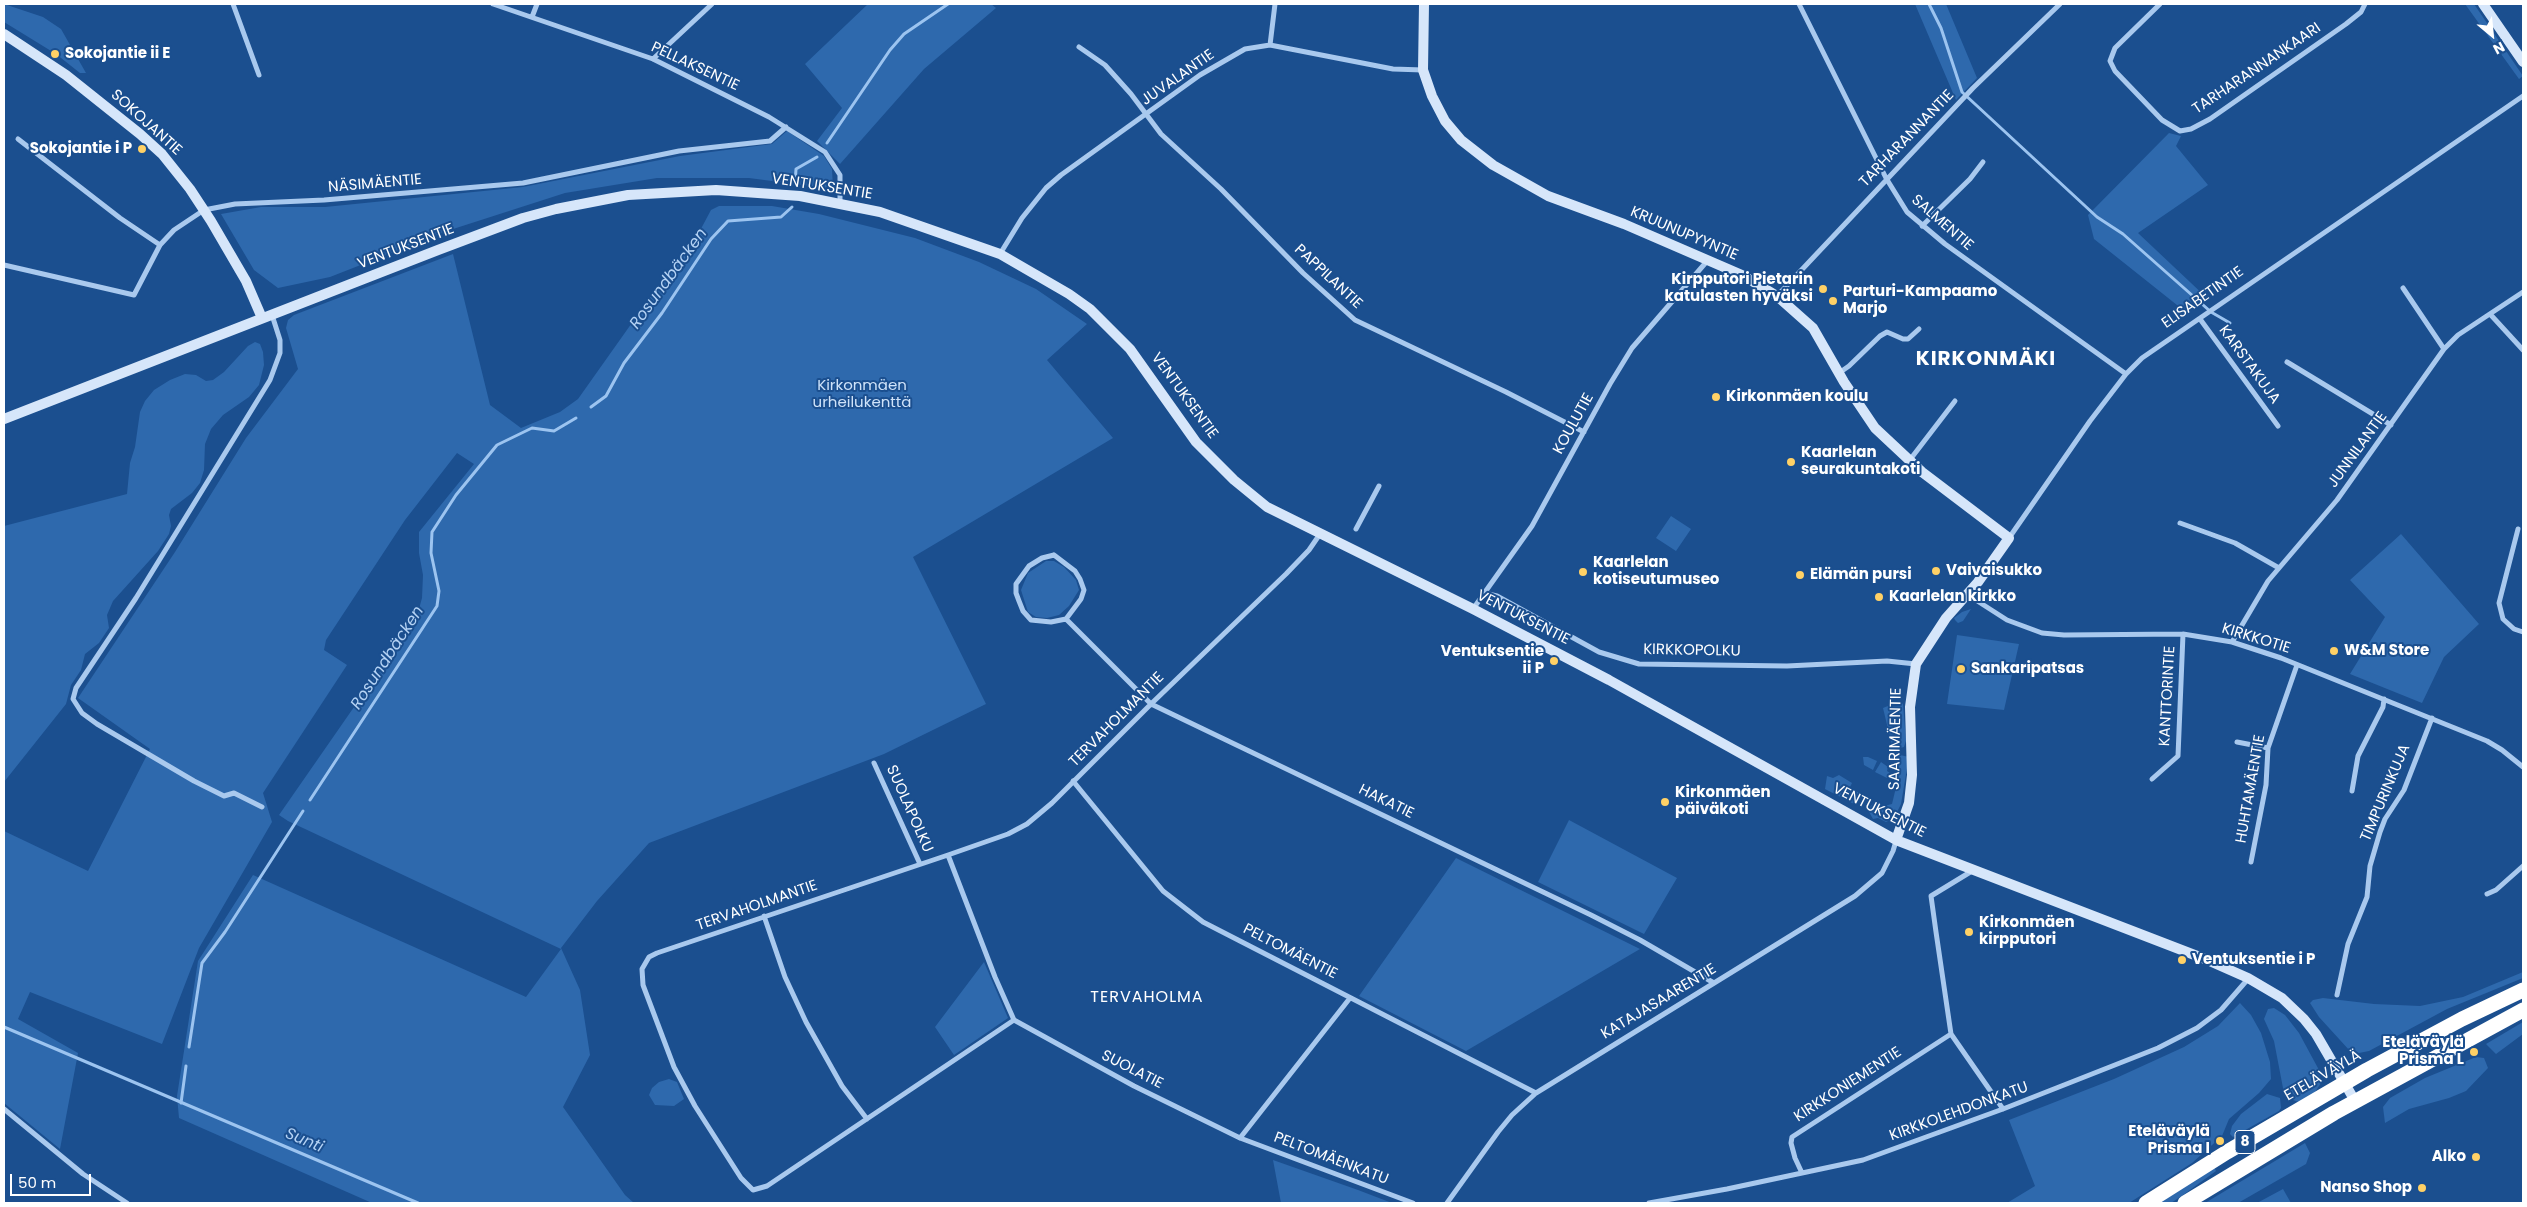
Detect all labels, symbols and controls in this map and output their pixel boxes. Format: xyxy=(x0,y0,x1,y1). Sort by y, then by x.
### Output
north arrow xyxy=(2467,10,2517,60)
street label: TARHARANNANKAARI xyxy=(2189,19,2325,119)
text: N xyxy=(2490,37,2508,60)
street label: PELLAKSENTIE xyxy=(648,39,742,95)
place label: Sokojantie ii E xyxy=(65,45,170,63)
street label: JUVALANTIE xyxy=(1138,46,1218,110)
marker: Sokojantie ii E xyxy=(49,48,61,60)
street label: SOKOJANTIE xyxy=(107,86,185,160)
street label: TARHARANNANTIE xyxy=(1856,87,1958,191)
place label: Sokojantie i P xyxy=(30,140,132,158)
marker: Sokojantie i P xyxy=(136,143,148,155)
street label: VENTUKSENTIE xyxy=(770,170,874,204)
street label: NÄSIMÄENTIE xyxy=(327,171,423,197)
street label: SALMENTIE xyxy=(1907,191,1977,255)
street label: KRUUNUPYYNTIE xyxy=(1627,203,1741,265)
street label: VENTUKSENTIE xyxy=(355,220,457,274)
water label: Rosundbäcken xyxy=(626,225,712,333)
street label: PAPPILANTIE xyxy=(1290,241,1366,313)
street label: ELISABETINTIE xyxy=(2159,263,2247,333)
place label: Kirpputori Pietarin katulasten hyväksi xyxy=(1665,271,1813,306)
marker: Kirpputori Pietarin katulasten hyväksi xyxy=(1817,283,1829,295)
place label: Parturi-Kampaamo Marjo xyxy=(1843,283,1997,318)
marker: Parturi-Kampaamo Marjo xyxy=(1827,295,1839,307)
street label: KARSTAKUJA xyxy=(2215,322,2283,408)
district label: KIRKONMÄKI xyxy=(1914,348,2058,372)
street label: VENTUKSENTIE xyxy=(1147,349,1221,443)
park label: Kirkonmäen urheilukenttä xyxy=(813,377,911,412)
place label: Kirkonmäen koulu xyxy=(1726,388,1868,406)
street label: KOULUTIE xyxy=(1550,390,1598,458)
marker: Kirkonmäen koulu xyxy=(1710,391,1722,403)
street label: JUNNILANTIE xyxy=(2324,409,2392,491)
place label: Kaarlelan seurakuntakoti xyxy=(1801,444,1920,479)
marker: Kaarlelan seurakuntakoti xyxy=(1785,456,1797,468)
place label: Kaarlelan kotiseutumuseo xyxy=(1593,554,1719,589)
place label: Vaivaisukko xyxy=(1946,562,2042,580)
marker: Vaivaisukko xyxy=(1930,565,1942,577)
marker: Kaarlelan kotiseutumuseo xyxy=(1577,566,1589,578)
place label: Elämän pursi xyxy=(1810,566,1912,584)
marker: Elämän pursi xyxy=(1794,569,1806,581)
street label: VENTUKSENTIE xyxy=(1473,587,1573,649)
place label: Kaarlelan kirkko xyxy=(1889,588,2016,606)
marker: Kaarlelan kirkko xyxy=(1873,591,1885,603)
water label: Rosundbäcken xyxy=(347,603,429,713)
street label: KIRKKOTIE xyxy=(2219,620,2293,658)
street label: KIRKKOPOLKU xyxy=(1643,641,1741,661)
place label: W&M Store xyxy=(2344,642,2429,660)
place label: Ventuksentie ii P xyxy=(1441,643,1544,678)
street label: KANTTORINTIE xyxy=(2156,645,2180,747)
marker: W&M Store xyxy=(2328,645,2340,657)
marker: Ventuksentie ii P xyxy=(1548,655,1560,667)
place label: Sankaripatsas xyxy=(1971,660,2084,678)
marker: Sankaripatsas xyxy=(1955,663,1967,675)
street label: TERVAHOLMANTIE xyxy=(1066,669,1168,771)
street label: SAARIMÄENTIE xyxy=(1886,688,1906,790)
street label: HUHTAMÄENTIE xyxy=(2233,733,2269,845)
street label: TIMPURINKUJA xyxy=(2357,742,2415,844)
street label: SUOLAPOLKU xyxy=(882,763,936,855)
street label: VENTUKSENTIE xyxy=(1829,780,1929,842)
street label: HAKATIE xyxy=(1356,781,1416,823)
place label: Kirkonmäen päiväkoti xyxy=(1675,784,1771,819)
marker: Kirkonmäen päiväkoti xyxy=(1659,796,1671,808)
street label: TERVAHOLMANTIE xyxy=(694,877,820,935)
place label: Kirkonmäen kirpputori xyxy=(1979,914,2075,949)
street label: PELTOMÄENTIE xyxy=(1240,920,1340,984)
marker: Kirkonmäen kirpputori xyxy=(1963,926,1975,938)
place label: Ventuksentie i P xyxy=(2192,951,2315,969)
marker: Ventuksentie i P xyxy=(2176,954,2188,966)
street label: KATAJASAARENTIE xyxy=(1598,960,1720,1044)
district label: TERVAHOLMA xyxy=(1089,988,1205,1008)
place label: Eteläväylä Prisma L xyxy=(2382,1034,2464,1069)
street label: KIRKKONIEMENTIE xyxy=(1791,1044,1905,1126)
marker: Eteläväylä Prisma L xyxy=(2468,1046,2480,1058)
street label: SUOLATIE xyxy=(1098,1047,1166,1093)
street label: ETELÄVÄYLÄ xyxy=(2281,1047,2365,1105)
street label: KIRKKOLEHDONKATU xyxy=(1887,1079,2031,1145)
place label: Eteläväylä Prisma I xyxy=(2128,1123,2210,1158)
water label: Sunti xyxy=(282,1124,326,1158)
street label: PELTOMÄENKATU xyxy=(1271,1129,1391,1189)
road number: 8 xyxy=(2235,1130,2255,1154)
marker: Eteläväylä Prisma I xyxy=(2214,1135,2226,1147)
place label: Alko xyxy=(2432,1148,2466,1166)
marker: Alko xyxy=(2470,1151,2482,1163)
scale bar xyxy=(12,1164,94,1196)
text: 50 m xyxy=(18,1172,56,1193)
place label: Nanso Shop xyxy=(2320,1179,2412,1197)
marker: Nanso Shop xyxy=(2416,1182,2428,1194)

